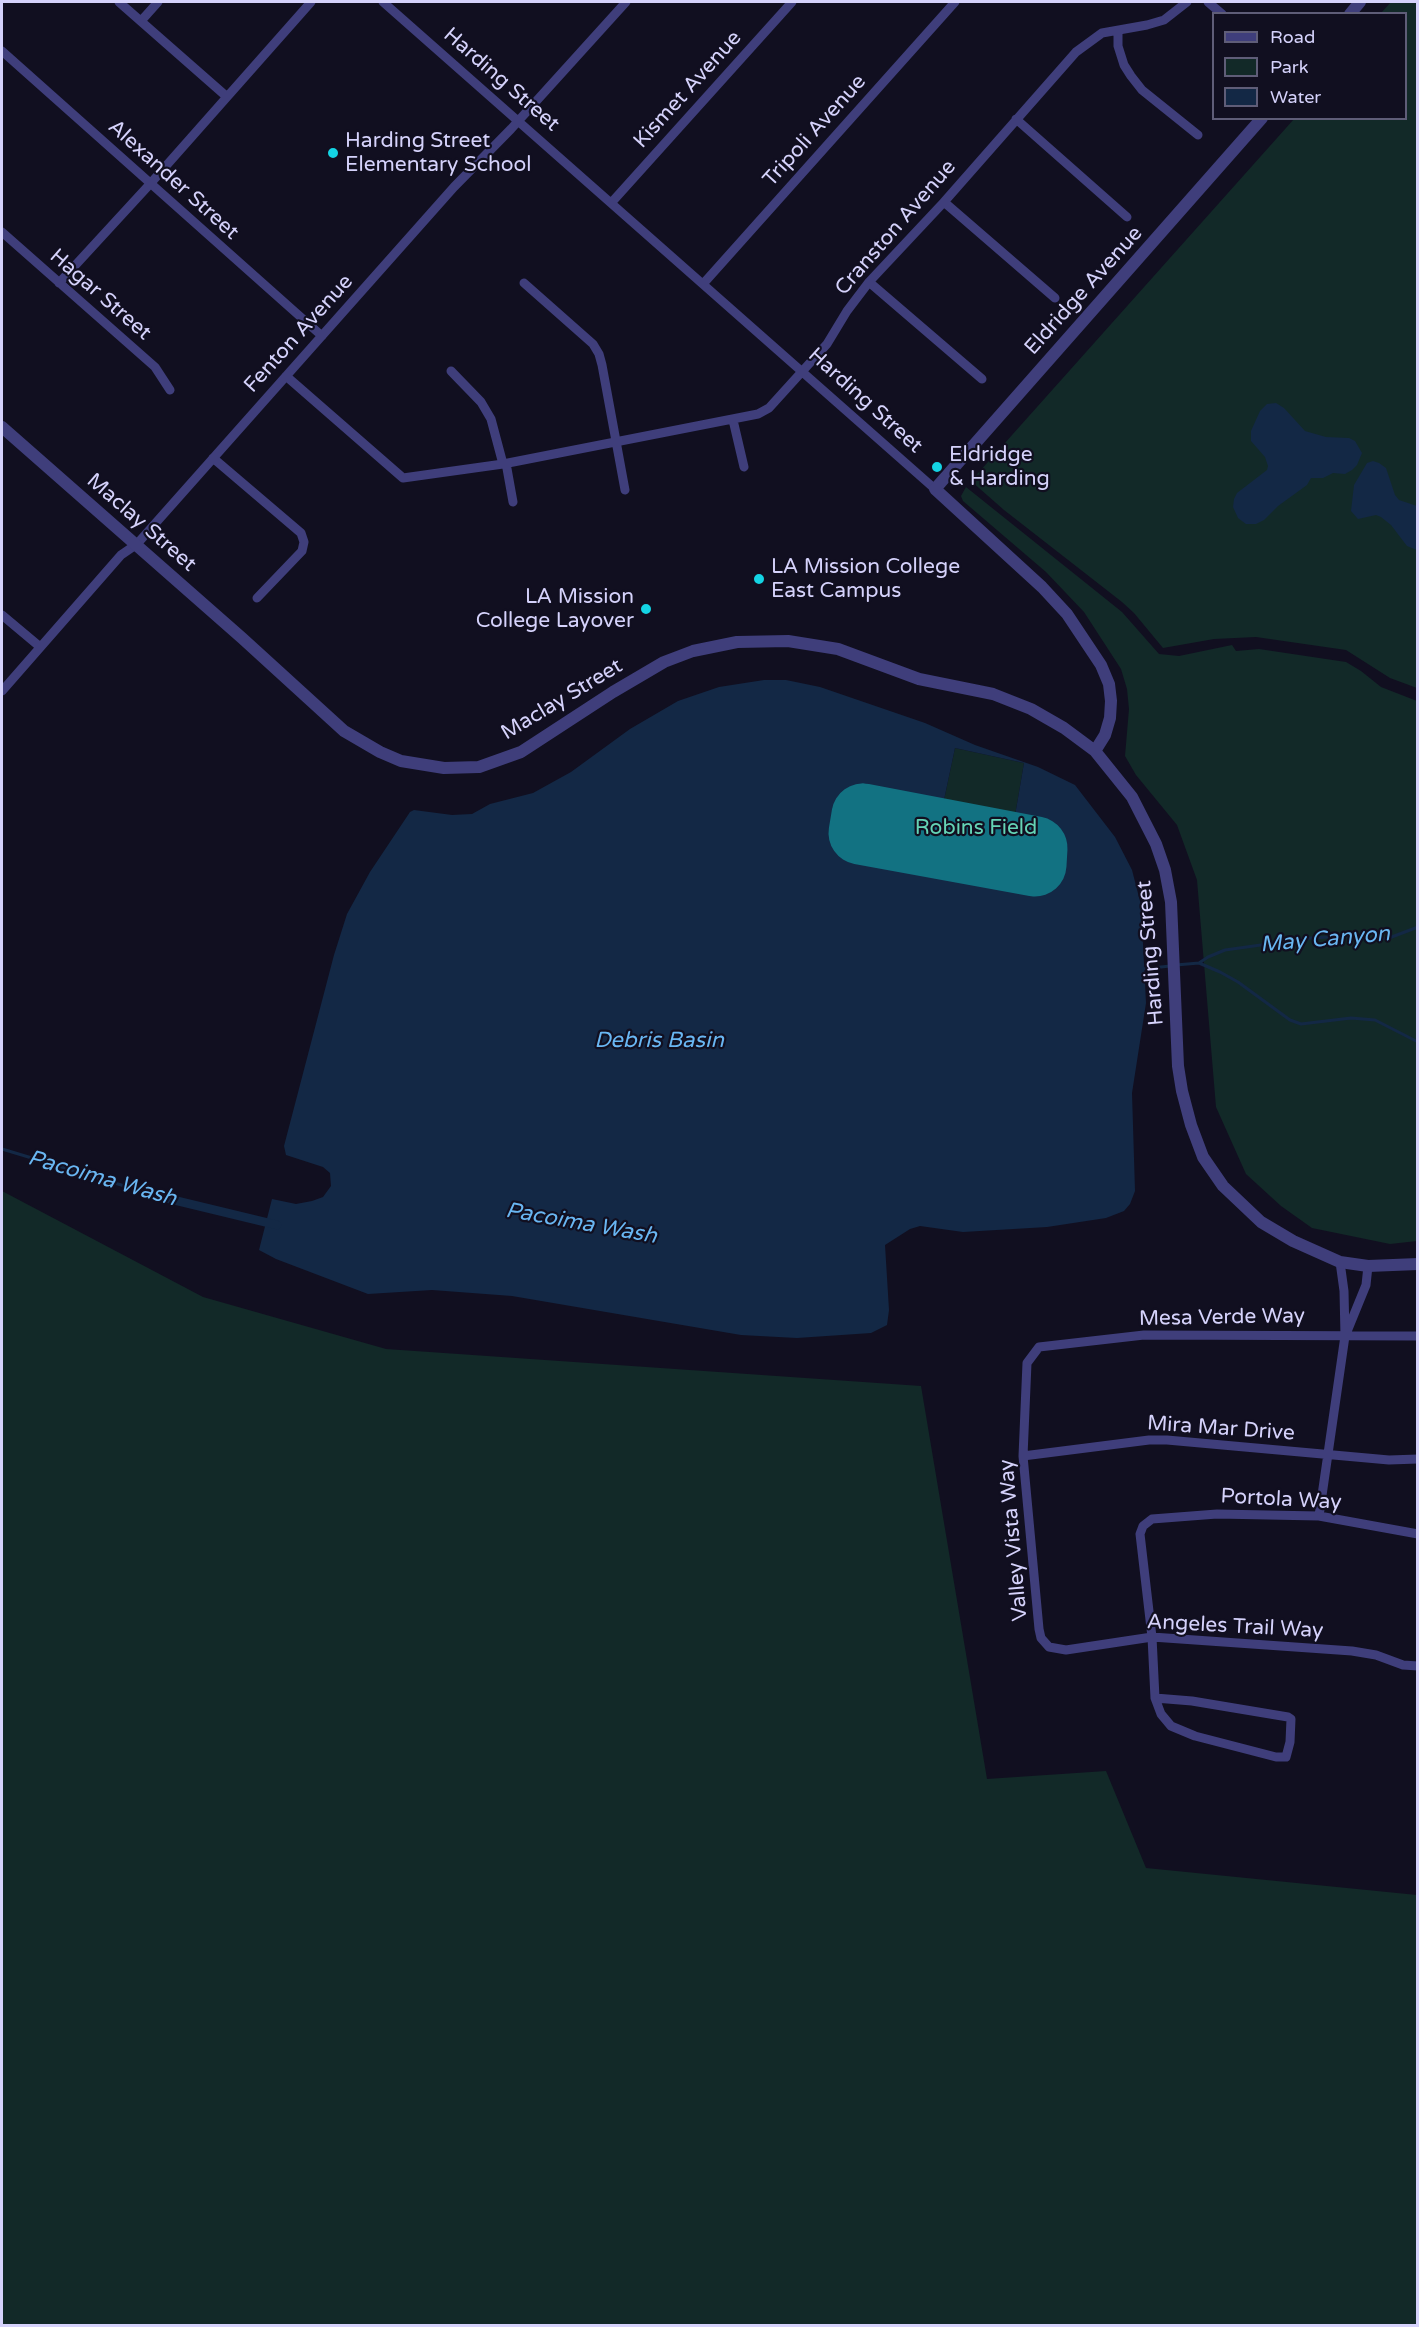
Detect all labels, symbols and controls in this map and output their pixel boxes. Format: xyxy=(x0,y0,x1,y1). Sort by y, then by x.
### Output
legend xyxy=(1212,12,1407,120)
street label: Harding Street xyxy=(438,23,564,137)
street label: Kismet Avenue xyxy=(629,26,747,154)
text: Road xyxy=(1270,26,1315,48)
text: Park xyxy=(1270,56,1308,78)
street label: Tripoli Avenue xyxy=(758,70,872,192)
text: Water xyxy=(1270,86,1321,108)
street label: Alexander Street xyxy=(102,115,244,245)
place label: Harding Street Elementary School xyxy=(345,128,532,178)
marker: Harding Street Elementary School xyxy=(326,146,340,160)
street label: Cranston Avenue xyxy=(830,155,962,301)
street label: Eldridge Avenue xyxy=(1020,222,1148,360)
street label: Hagar Street xyxy=(44,244,156,346)
street label: Fenton Avenue xyxy=(239,270,359,398)
street label: Harding Street xyxy=(803,343,927,459)
place label: Eldridge & Harding xyxy=(949,442,1050,492)
marker: Eldridge & Harding xyxy=(930,460,944,474)
street label: Maclay Street xyxy=(81,469,201,577)
place label: LA Mission College East Campus xyxy=(771,554,960,604)
marker: LA Mission College East Campus xyxy=(752,572,766,586)
place label: LA Mission College Layover xyxy=(476,584,634,634)
marker: LA Mission College Layover xyxy=(639,602,653,616)
street label: Maclay Street xyxy=(497,654,627,746)
park label: Robins Field xyxy=(915,815,1037,841)
street label: Harding Street xyxy=(1132,879,1170,1027)
water label: May Canyon xyxy=(1259,921,1391,959)
water label: Debris Basin xyxy=(594,1028,724,1054)
water label: Pacoima Wash xyxy=(25,1145,179,1213)
water label: Pacoima Wash xyxy=(503,1198,659,1250)
street label: Mesa Verde Way xyxy=(1139,1304,1305,1332)
street label: Mira Mar Drive xyxy=(1146,1411,1296,1447)
street label: Valley Vista Way xyxy=(994,1458,1034,1622)
street label: Portola Way xyxy=(1220,1484,1342,1516)
street label: Angeles Trail Way xyxy=(1146,1610,1324,1644)

